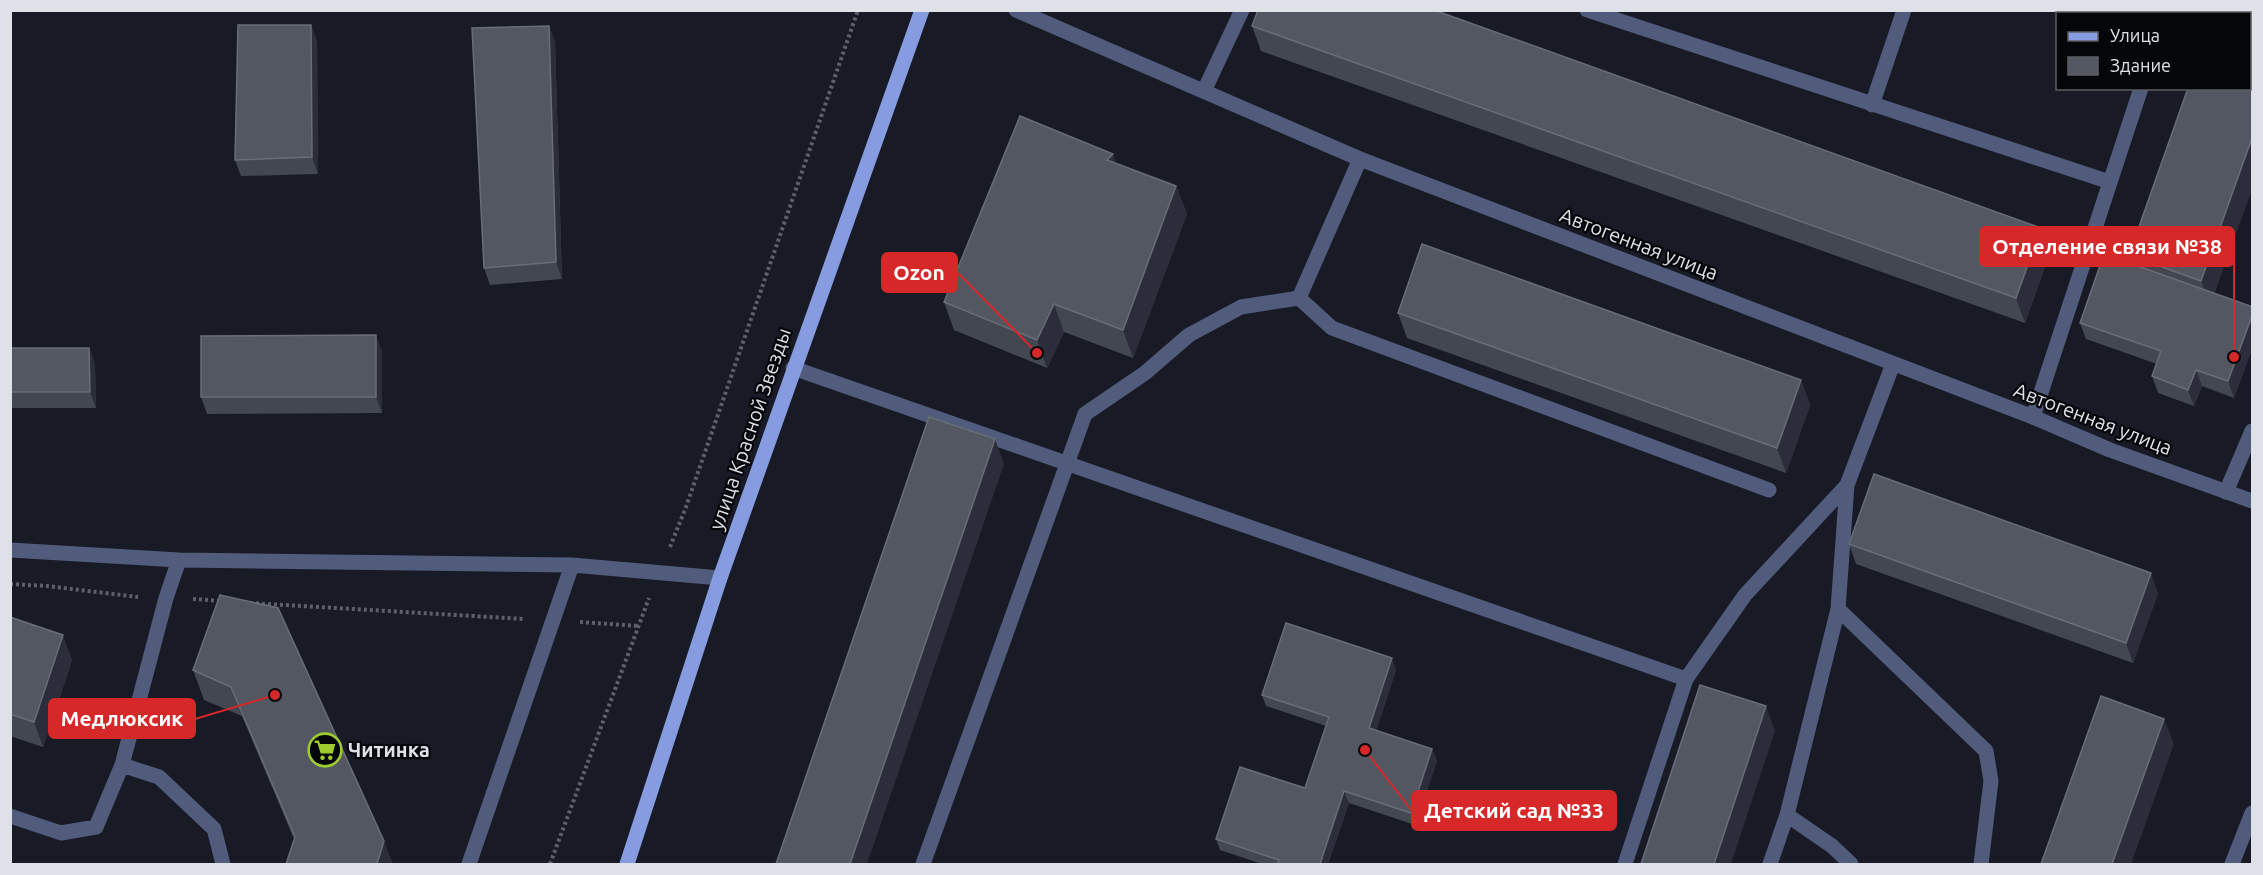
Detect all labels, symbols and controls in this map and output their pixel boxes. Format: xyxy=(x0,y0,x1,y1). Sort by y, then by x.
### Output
legend xyxy=(2056,12,2251,90)
text: Улица xyxy=(2110,25,2160,45)
text: Здание xyxy=(2110,55,2171,75)
street label: Автогенная улица xyxy=(1557,203,1721,284)
callout: Отделение связи №38 xyxy=(1980,227,2234,266)
text: Отделение связи №38 xyxy=(1992,234,2222,258)
callout: Ozon xyxy=(882,253,957,292)
text: Ozon xyxy=(893,260,945,284)
street label: улица Красной Звезды xyxy=(704,325,795,533)
street label: Автогенная улица xyxy=(2011,378,2175,459)
callout: Медлюксик xyxy=(49,699,195,738)
text: Медлюксик xyxy=(61,706,183,730)
supermarket icon: Читинка xyxy=(307,732,343,768)
place label: Читинка xyxy=(348,738,430,761)
callout: Детский сад №33 xyxy=(1412,791,1616,830)
text: Детский сад №33 xyxy=(1424,798,1604,822)

